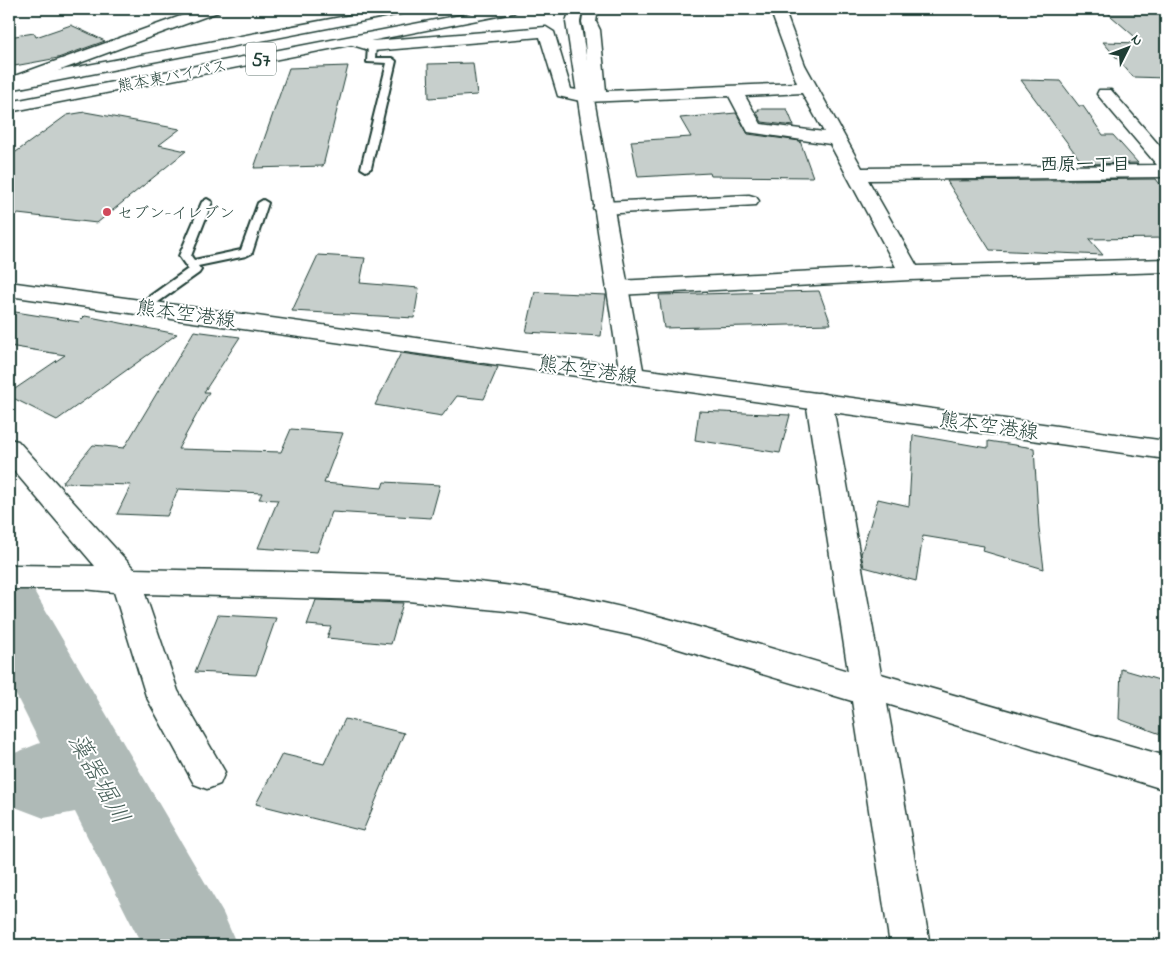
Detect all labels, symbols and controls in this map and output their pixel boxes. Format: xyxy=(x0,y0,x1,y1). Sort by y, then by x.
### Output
north arrow xyxy=(1102,22,1152,72)
text: N xyxy=(1126,30,1148,51)
road number: 57 xyxy=(246,42,276,76)
street label: 熊本東バイパス xyxy=(115,55,229,99)
district label: 西原一丁目 xyxy=(1040,153,1130,179)
place label: セブン-イレブン xyxy=(117,202,235,226)
marker: セブン-イレブン xyxy=(101,206,113,218)
street label: 熊本空港線 xyxy=(134,294,237,337)
street label: 熊本空港線 xyxy=(536,350,639,393)
street label: 熊本空港線 xyxy=(937,406,1040,449)
water label: 藻器堀川 xyxy=(57,727,137,832)

